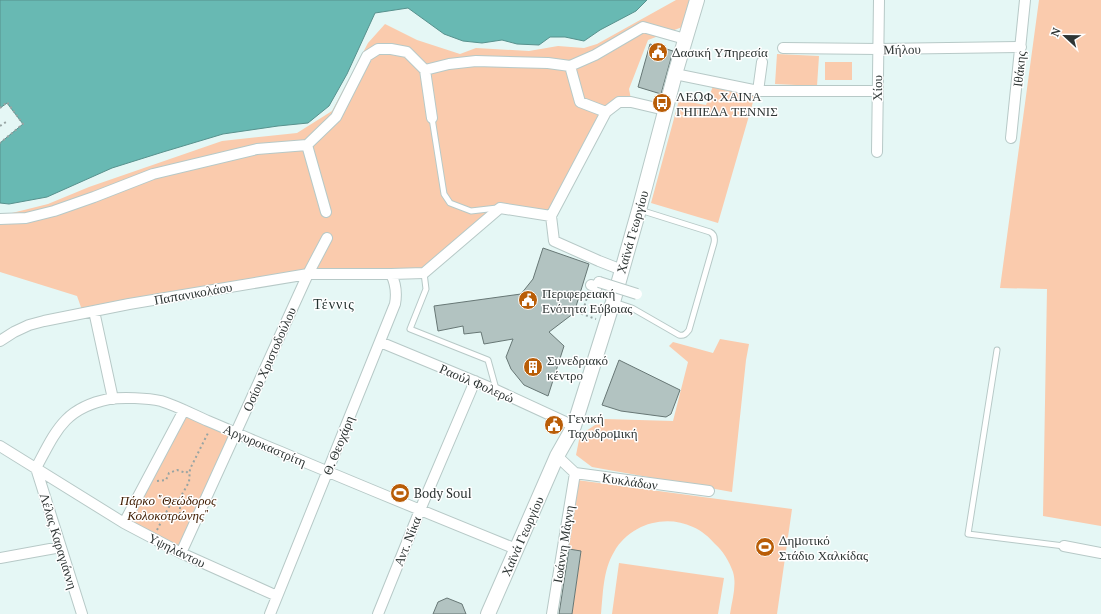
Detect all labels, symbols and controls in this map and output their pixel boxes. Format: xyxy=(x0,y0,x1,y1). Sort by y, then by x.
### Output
north arrow xyxy=(1045,16,1085,56)
text: N xyxy=(1048,25,1064,39)
street label: Μήλου xyxy=(883,40,921,58)
public building icon: Δασική Υπηρεσία xyxy=(647,41,669,63)
place label: Δασική Υπηρεσία xyxy=(672,43,768,61)
street label: Ιθάκης xyxy=(1008,49,1030,88)
street label: Χίου xyxy=(868,75,886,101)
place label: ΛΕΩΦ. ΧΑΙΝΑ ΓΗΠΕΔΑ ΤΕΝΝΙΣ xyxy=(676,87,778,120)
bus stop icon: ΛΕΩΦ. ΧΑΙΝΑ ΓΗΠΕΔΑ ΤΕΝΝΙΣ xyxy=(651,92,673,114)
street label: Χαϊνά Γεωργίου xyxy=(612,188,652,276)
street label: Παπανικολάου xyxy=(152,277,234,309)
place label: Περιφερειακή Ενότητα Εύβοιας xyxy=(542,284,633,317)
public building icon: Περιφερειακή Ενότητα Εύβοιας xyxy=(517,289,539,311)
district label: Τέννις xyxy=(313,294,355,313)
street label: Οσίου Χριστοδούλου xyxy=(238,304,300,414)
place label: Συνεδριακό κέντρο xyxy=(547,351,608,384)
building icon: Συνεδριακό κέντρο xyxy=(522,356,544,378)
street label: Ραούλ Φολερώ xyxy=(437,359,517,407)
place label: Γενική Ταχυδρομική xyxy=(568,409,638,442)
street label: Θ. Θεοχάρη xyxy=(318,412,358,477)
public building icon: Γενική Ταχυδρομική xyxy=(543,414,565,436)
street label: Αργυροκαστρίτη xyxy=(221,419,309,471)
street label: Κυκλάδων xyxy=(601,468,659,494)
sports icon: Body Soul xyxy=(389,482,411,504)
place label: Body Soul xyxy=(414,484,472,502)
street label: Λέλας Καραγιάννη xyxy=(36,491,82,592)
park label: Πάρκο "Θεώδορος Κολοκοτρώνης" xyxy=(119,491,217,524)
street label: Χαϊνά Γεωργίου xyxy=(496,493,548,579)
street label: Ιωάννη Μὰγνη xyxy=(548,504,578,584)
street label: Αντ. Νίκα xyxy=(389,513,425,568)
street label: Υψηλάντου xyxy=(145,528,209,572)
place label: Δημοτικό Στάδιο Χαλκίδας xyxy=(779,531,869,564)
sports icon: Δημοτικό Στάδιο Χαλκίδας xyxy=(754,536,776,558)

